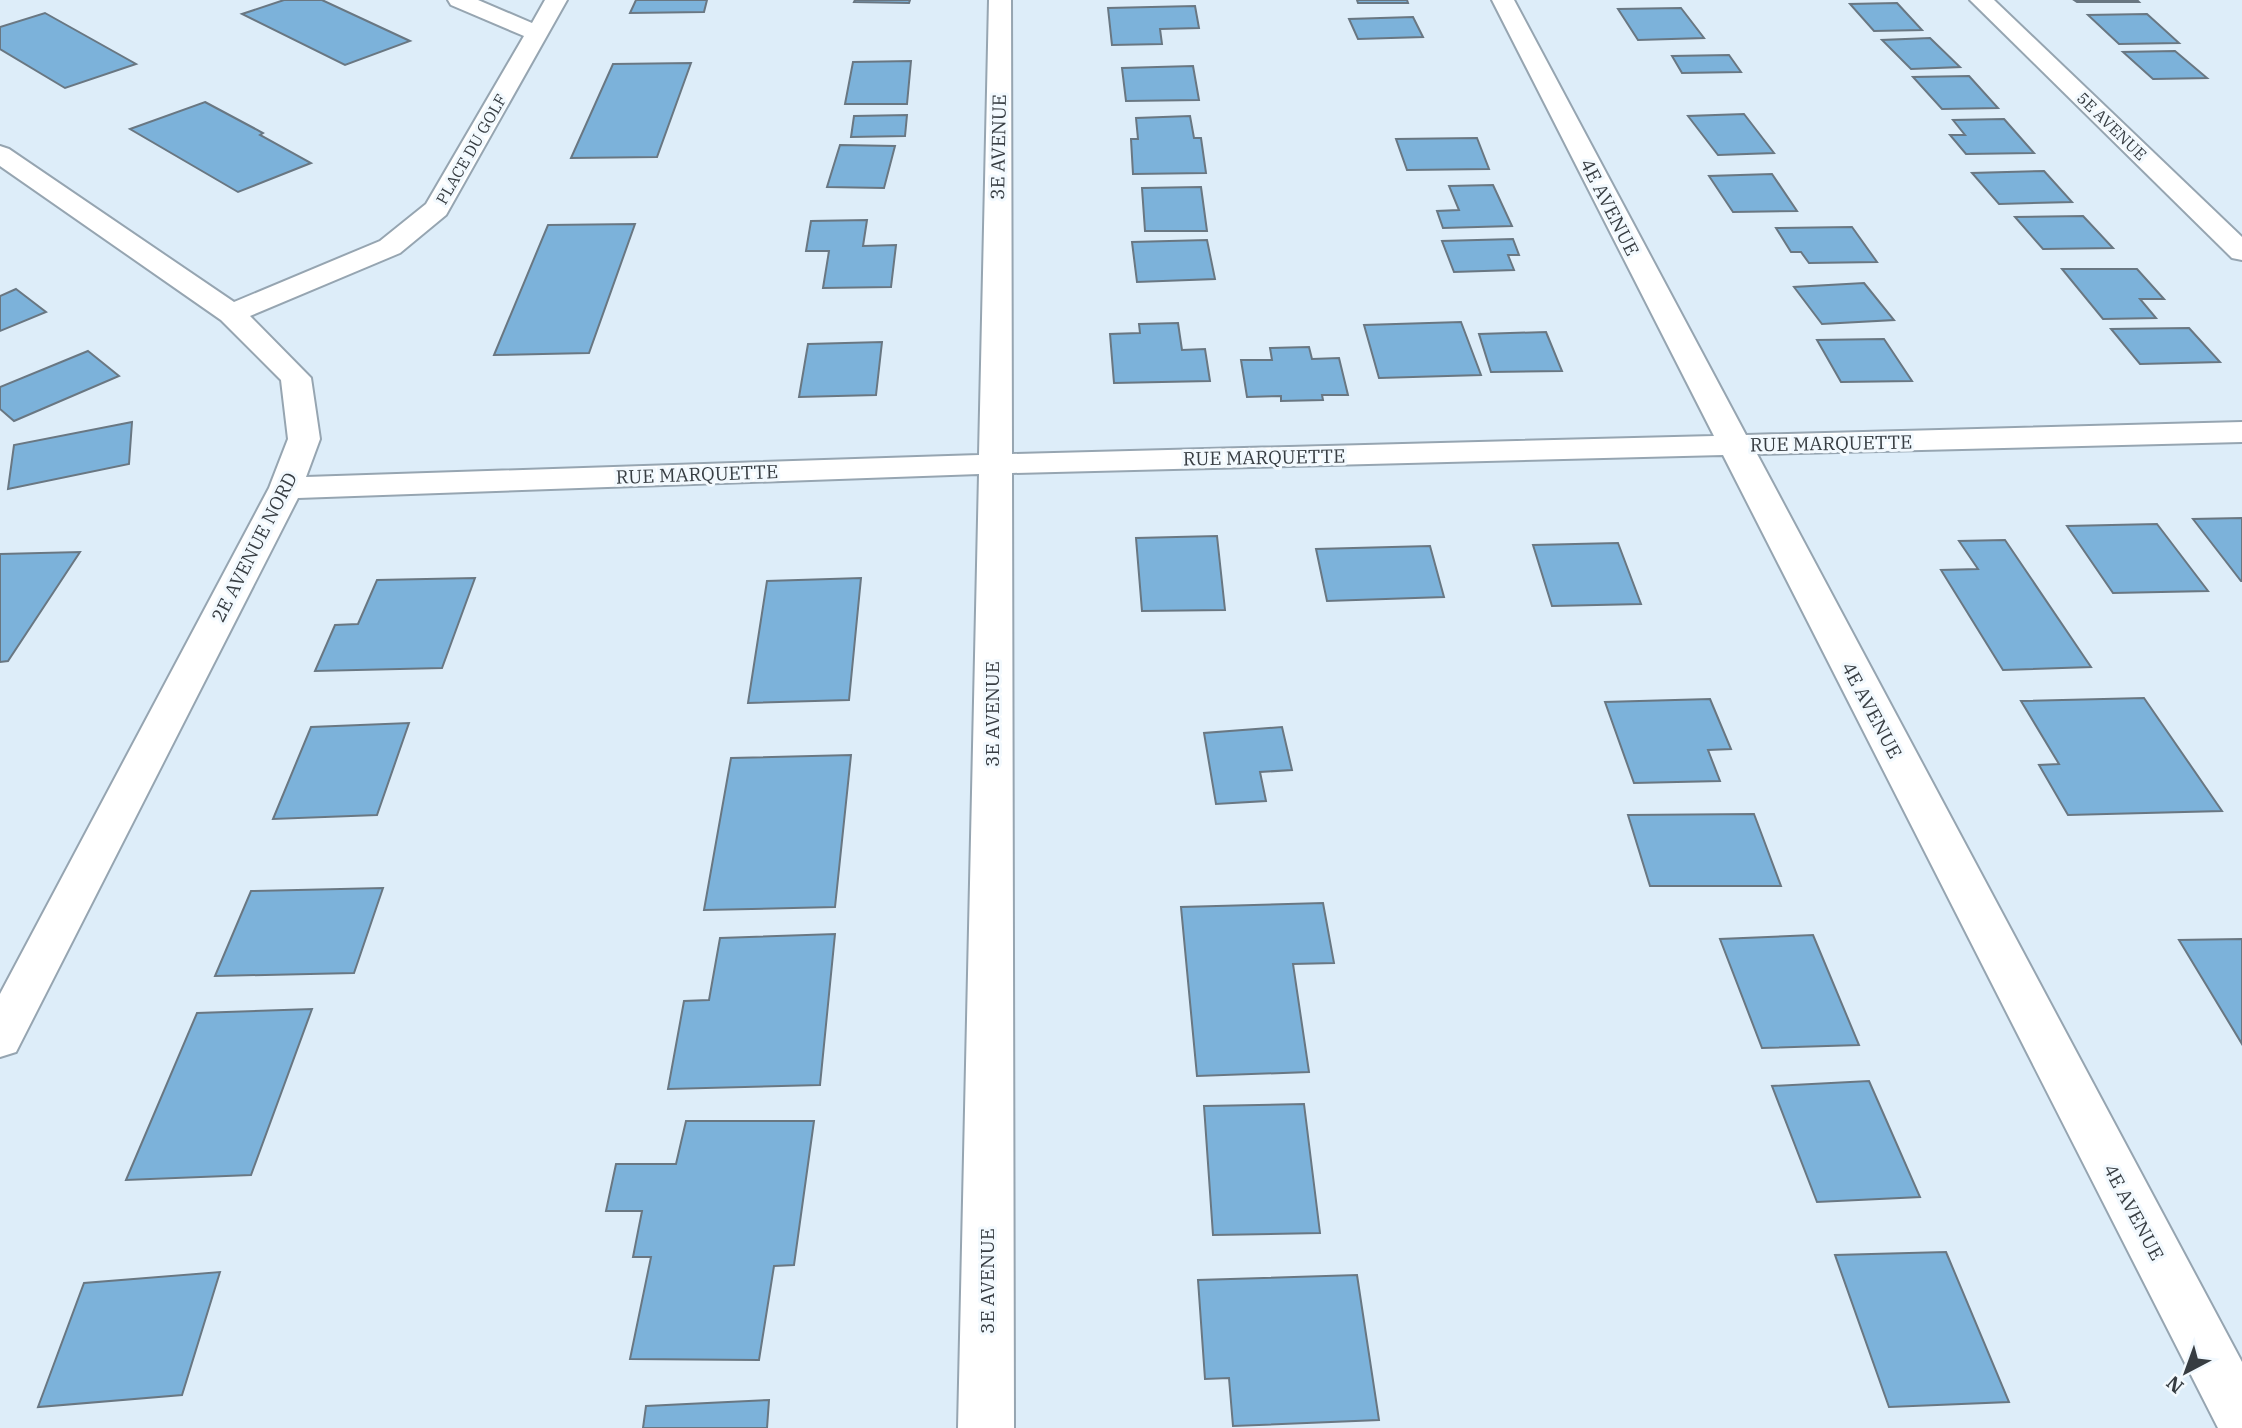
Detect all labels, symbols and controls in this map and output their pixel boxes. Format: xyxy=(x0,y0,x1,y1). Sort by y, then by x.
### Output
street label: 5E AVENUE xyxy=(2073,88,2151,164)
street label: PLACE DU GOLF xyxy=(431,90,511,208)
street label: 3E AVENUE xyxy=(985,94,1011,200)
street label: 4E AVENUE xyxy=(1575,154,1645,260)
street label: RUE MARQUETTE xyxy=(1750,430,1912,456)
street label: RUE MARQUETTE xyxy=(1183,444,1345,470)
street label: RUE MARQUETTE xyxy=(615,459,779,489)
street label: 2E AVENUE NORD xyxy=(206,468,302,626)
street label: 4E AVENUE xyxy=(1837,658,1907,762)
street label: 3E AVENUE xyxy=(980,661,1004,767)
street label: 4E AVENUE xyxy=(2099,1160,2169,1264)
street label: 3E AVENUE xyxy=(975,1228,999,1334)
north arrow xyxy=(2151,1337,2221,1407)
text: N xyxy=(2161,1371,2188,1399)

